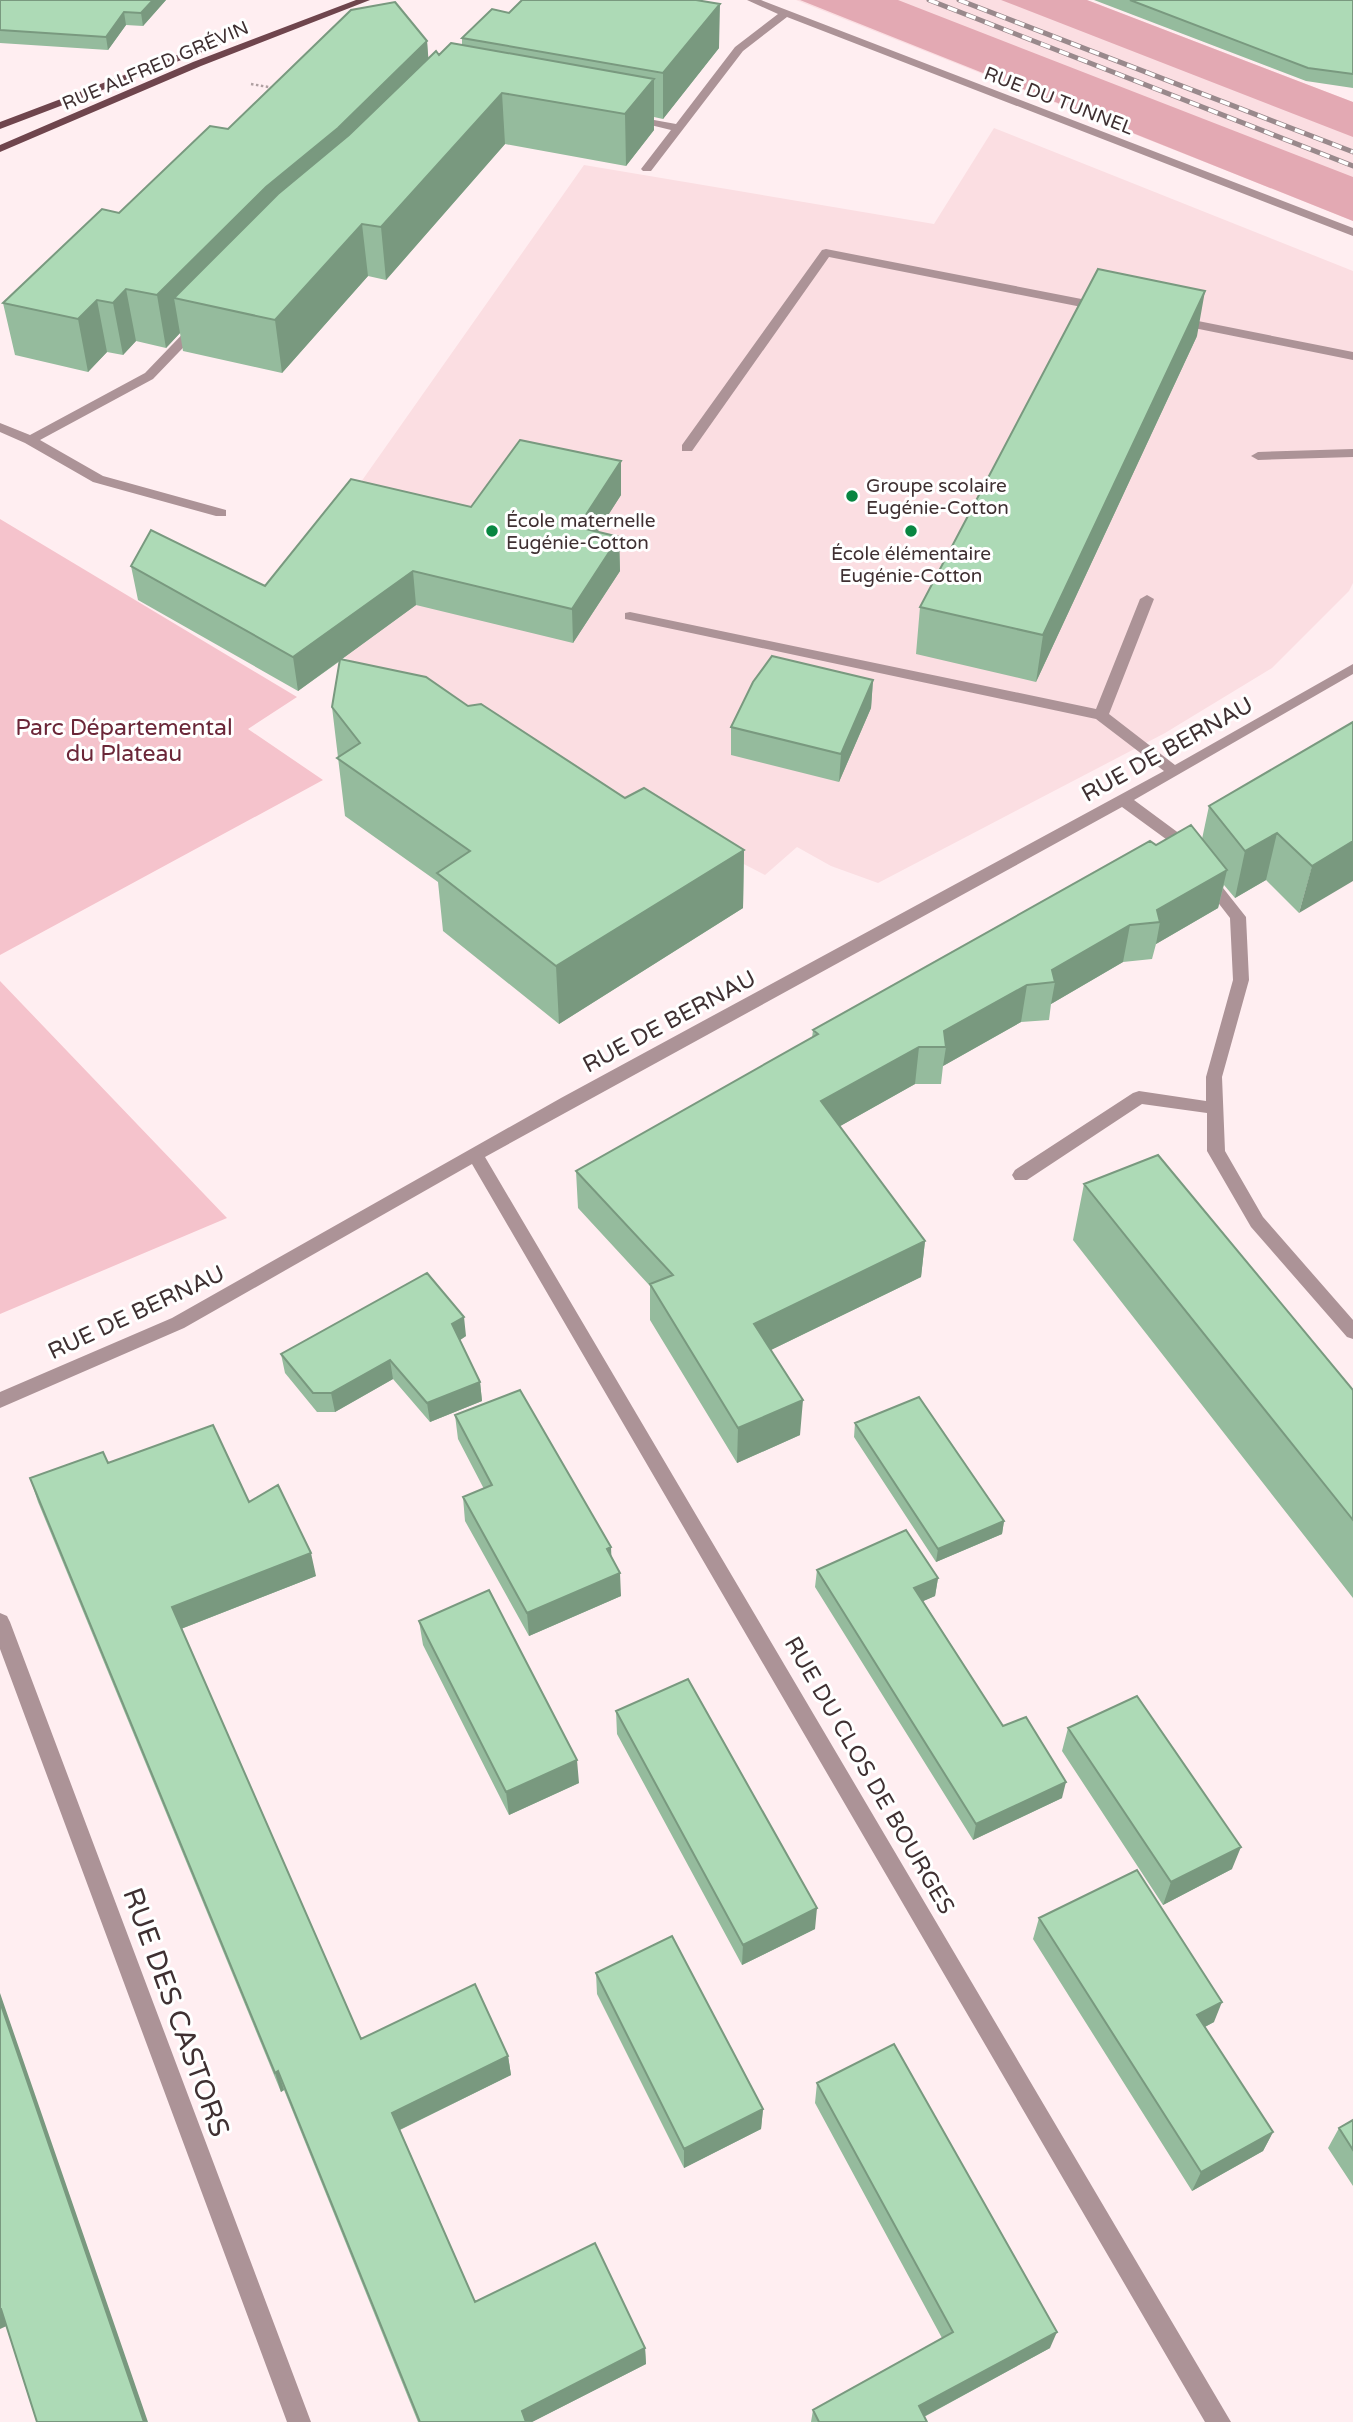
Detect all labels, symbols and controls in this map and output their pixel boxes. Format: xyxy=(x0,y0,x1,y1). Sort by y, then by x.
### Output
street label: RUE ALFRED GRÉVIN xyxy=(59,17,252,115)
street label: RUE DU TUNNEL xyxy=(981,62,1136,140)
place label: Groupe scolaire Eugénie-Cotton xyxy=(866,475,1009,519)
marker: Groupe scolaire Eugénie-Cotton xyxy=(844,488,860,504)
place label: École maternelle Eugénie-Cotton xyxy=(506,510,655,554)
marker: École maternelle Eugénie-Cotton xyxy=(484,523,500,539)
marker: École élémentaire Eugénie-Cotton xyxy=(903,523,919,539)
place label: École élémentaire Eugénie-Cotton xyxy=(831,543,991,587)
street label: RUE DE BERNAU xyxy=(1077,691,1258,809)
park label: Parc Départemental du Plateau xyxy=(15,714,233,768)
street label: RUE DE BERNAU xyxy=(578,964,761,1079)
street label: RUE DE BERNAU xyxy=(43,1260,229,1366)
street label: RUE DU CLOS DE BOURGES xyxy=(778,1632,960,1919)
street label: RUE DES CASTORS xyxy=(115,1883,237,2142)

